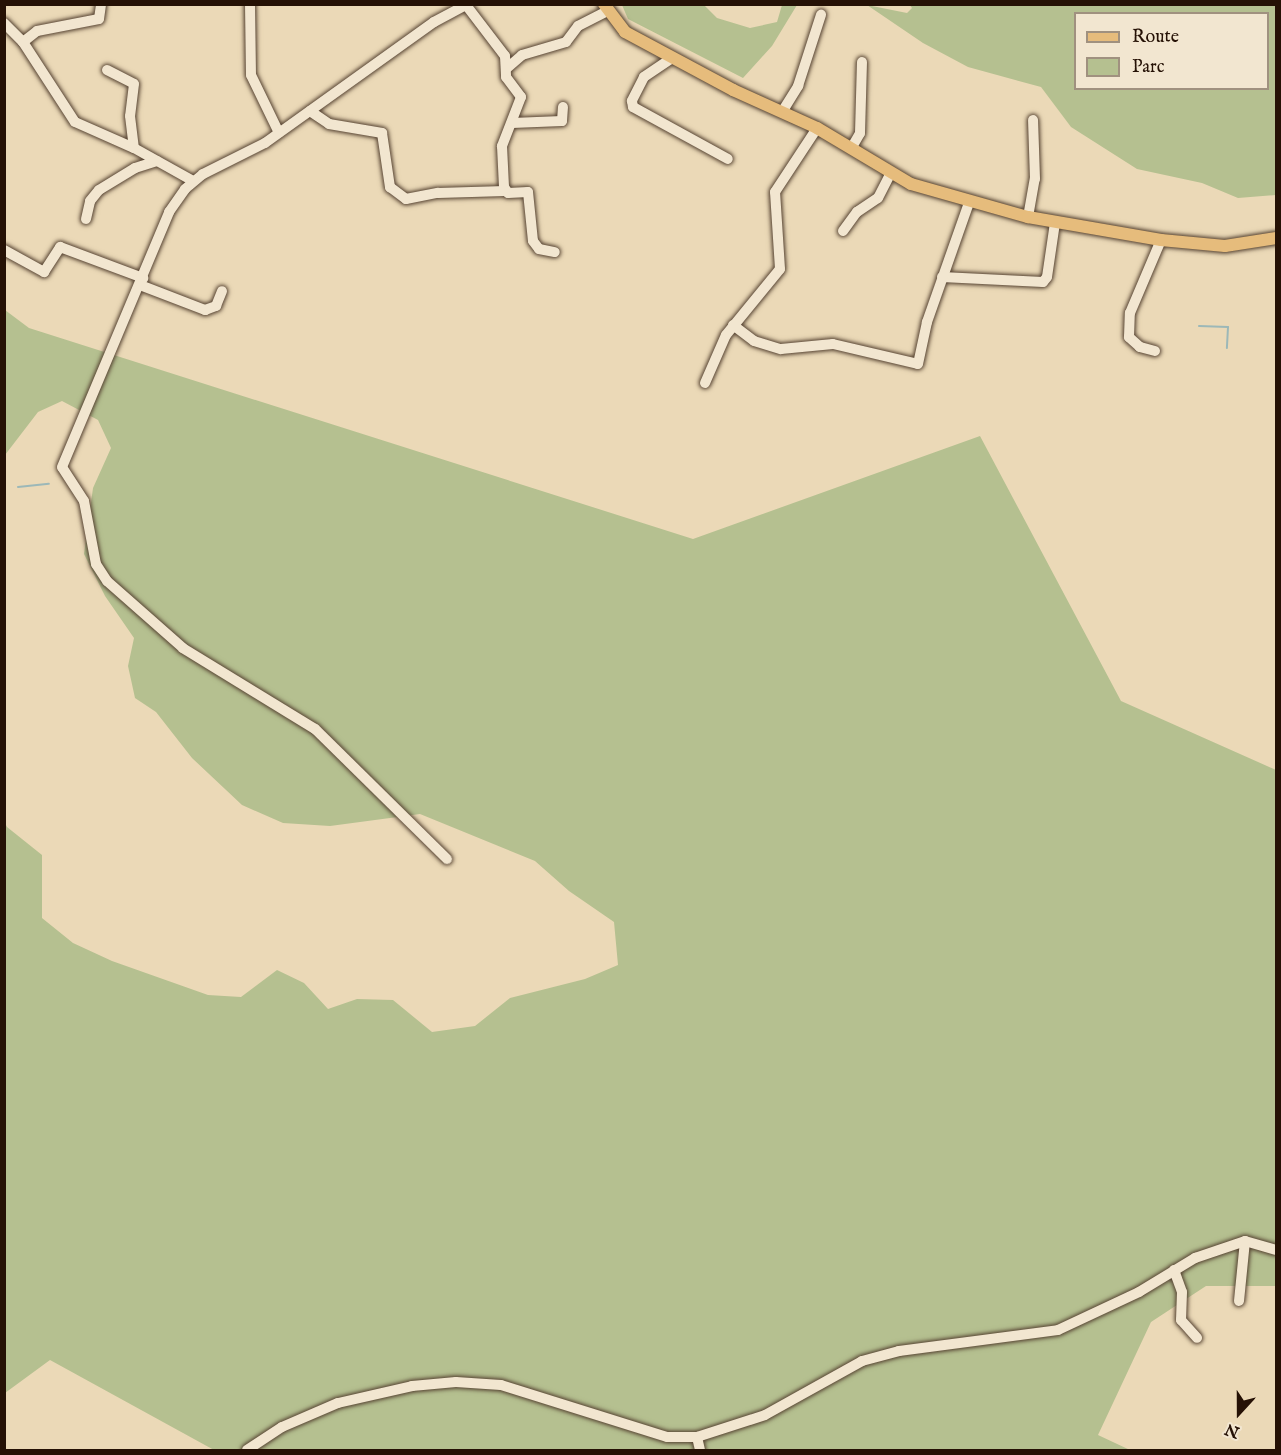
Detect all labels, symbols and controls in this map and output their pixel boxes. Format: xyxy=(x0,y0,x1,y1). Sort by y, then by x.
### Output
legend xyxy=(1074,12,1269,90)
text: Route xyxy=(1132,26,1179,49)
text: Parc xyxy=(1132,56,1164,79)
north arrow xyxy=(1209,1383,1269,1443)
text: N xyxy=(1223,1418,1243,1442)

